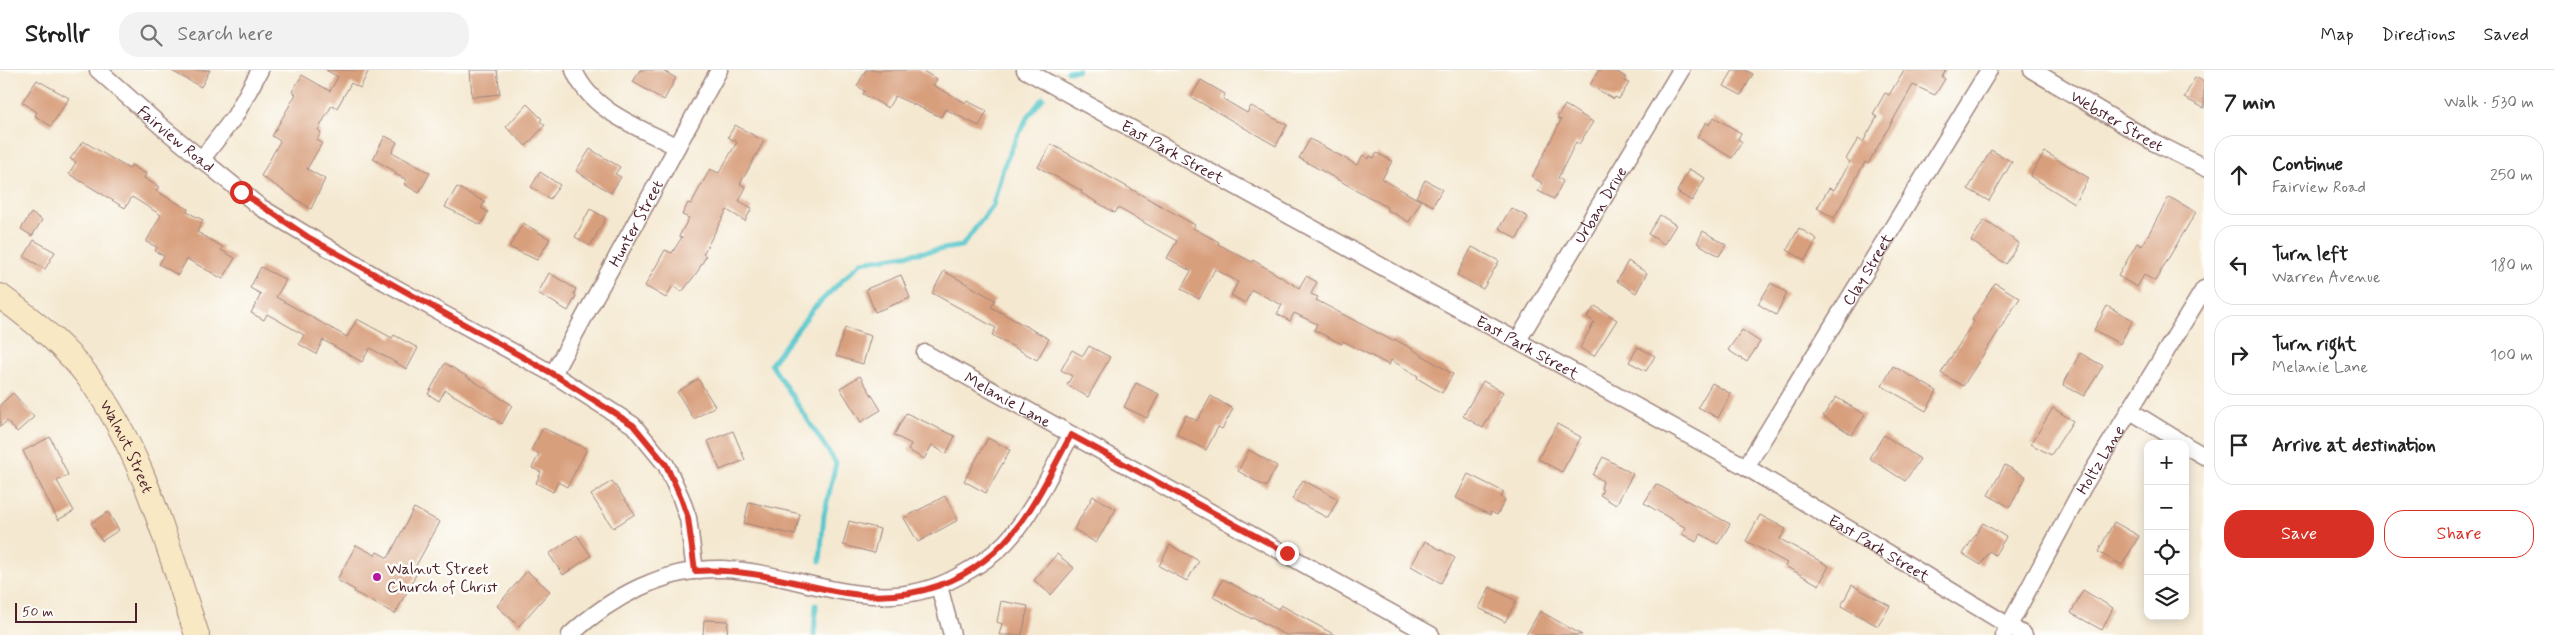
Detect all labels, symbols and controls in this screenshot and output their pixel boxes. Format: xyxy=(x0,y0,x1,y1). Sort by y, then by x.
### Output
search box xyxy=(119,12,469,57)
text: Strollr xyxy=(25,19,89,50)
icon: search xyxy=(137,21,165,49)
text: Search here xyxy=(177,22,273,47)
text: Map xyxy=(2321,23,2354,47)
text: Directions xyxy=(2382,23,2456,47)
text: Saved xyxy=(2484,23,2529,47)
street label: Webster Street xyxy=(2066,86,2166,157)
text: 7 min xyxy=(2224,89,2276,117)
text: Walk · 530 m xyxy=(2444,92,2534,113)
street label: Fairview Road xyxy=(133,101,218,178)
street label: East Park Street xyxy=(1117,116,1228,190)
text: Continue xyxy=(2272,152,2343,177)
icon: ahead xyxy=(2225,161,2253,189)
street label: Urban Drive xyxy=(1570,163,1632,248)
text: 250 m xyxy=(2490,165,2533,186)
street label: Hunter Street xyxy=(605,177,669,271)
text: Fairview Road xyxy=(2272,177,2366,198)
route start xyxy=(230,181,253,204)
street label: Clay Street xyxy=(1838,229,1899,310)
text: Turn left xyxy=(2272,242,2348,267)
icon: left xyxy=(2225,251,2253,279)
text: 180 m xyxy=(2490,255,2533,276)
text: Warren Avenue xyxy=(2272,267,2380,288)
street label: East Park Street xyxy=(1472,311,1583,385)
text: Turn right xyxy=(2272,332,2356,357)
icon: right xyxy=(2225,341,2253,369)
text: 100 m xyxy=(2490,345,2533,366)
text: Melanie Lane xyxy=(2272,357,2368,378)
street label: Melanie Lane xyxy=(960,368,1055,433)
street label: Walnut Street xyxy=(94,396,157,497)
street label: Holtz Lane xyxy=(2072,422,2130,498)
icon: arrive xyxy=(2225,431,2253,459)
text: Arrive at destination xyxy=(2272,433,2436,458)
map controls xyxy=(2144,440,2189,620)
button: + xyxy=(2144,440,2189,485)
button: − xyxy=(2144,485,2189,530)
street label: East Park Street xyxy=(1824,510,1934,588)
button: Save xyxy=(2224,510,2374,558)
button: Share xyxy=(2384,510,2534,558)
button: locate xyxy=(2144,530,2189,575)
route end xyxy=(1276,542,1299,565)
place label: Walnut Street Church of Christ xyxy=(387,559,497,598)
marker: Walnut Street Church of Christ xyxy=(371,571,383,583)
button: layers xyxy=(2144,575,2189,620)
scale bar xyxy=(15,600,138,623)
text: 50 m xyxy=(22,603,53,621)

